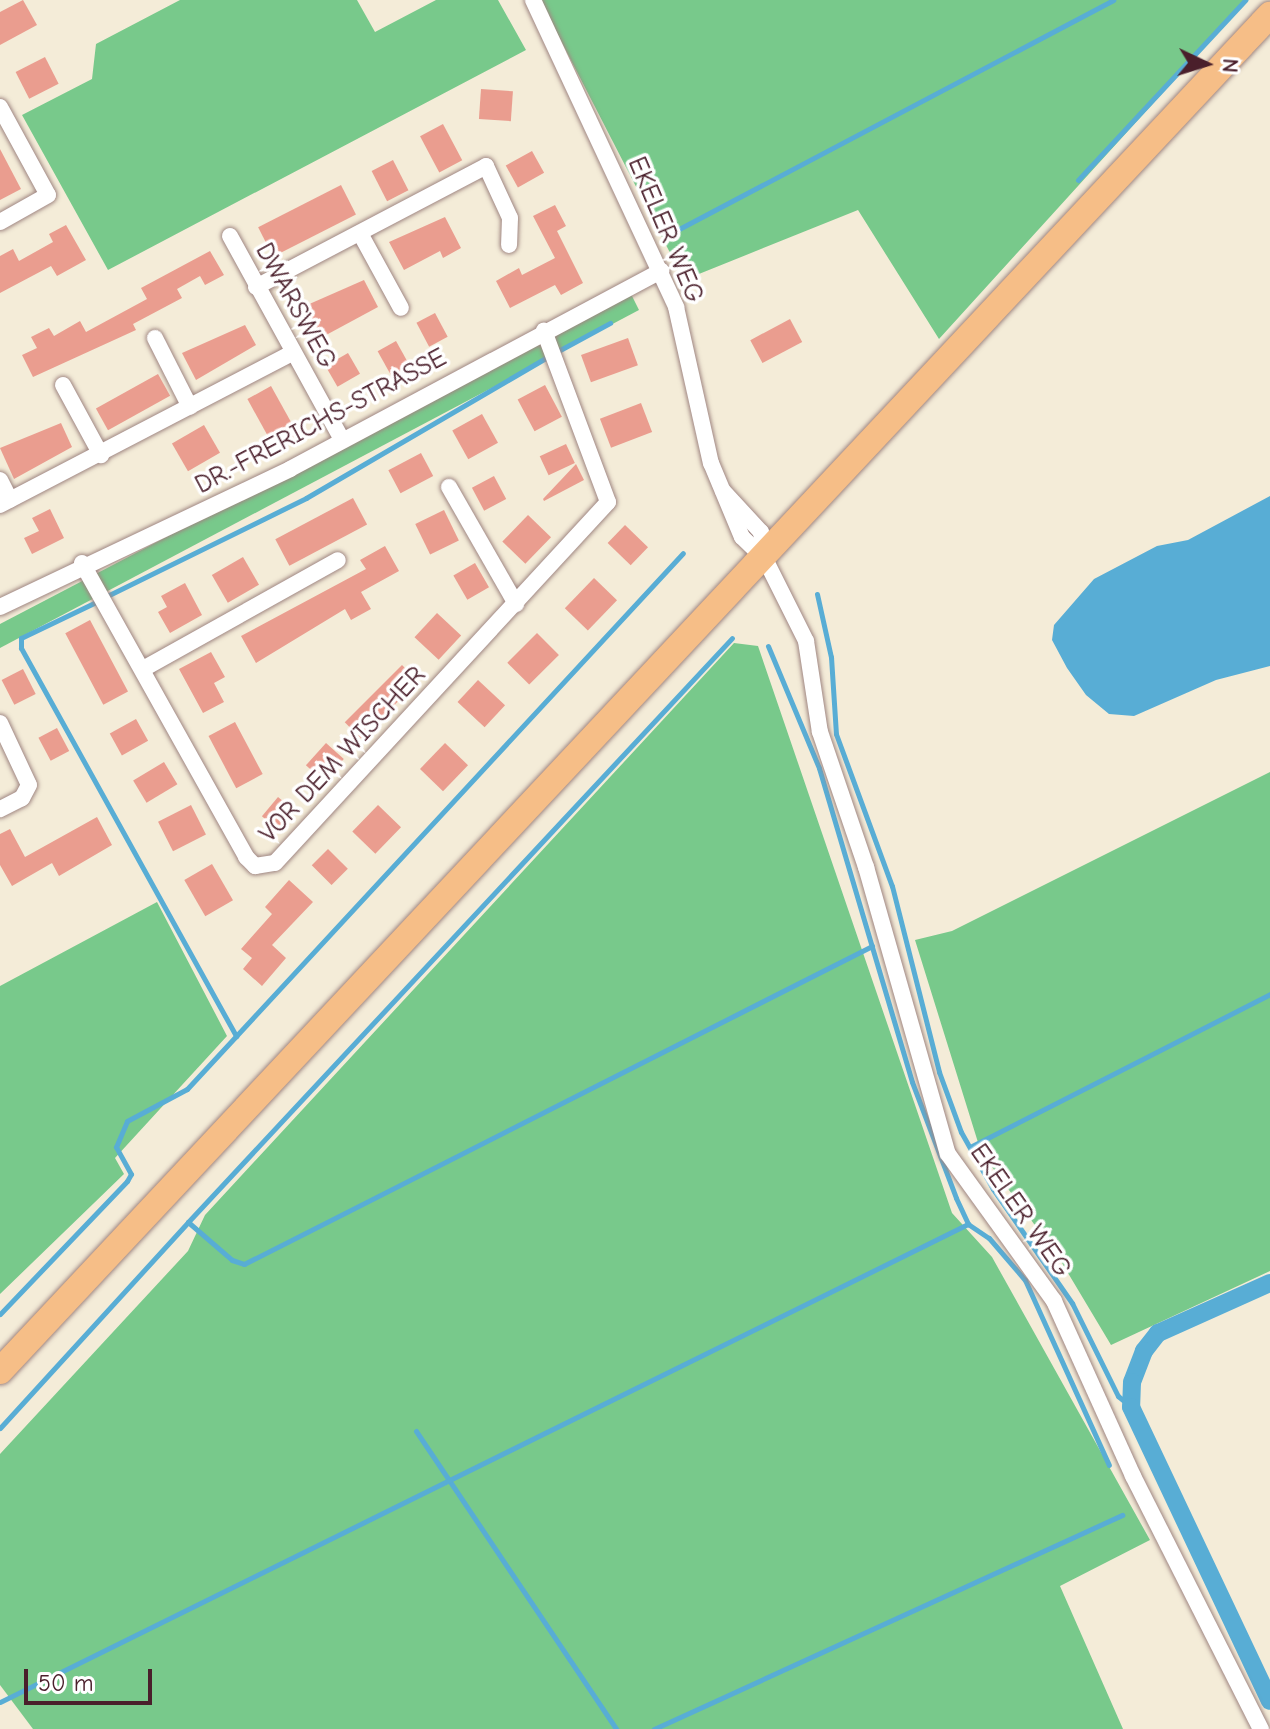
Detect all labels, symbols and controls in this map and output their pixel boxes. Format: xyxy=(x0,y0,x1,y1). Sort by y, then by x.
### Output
north arrow xyxy=(1166,24,1246,104)
text: N xyxy=(1216,58,1243,74)
street label: EKELER WEG xyxy=(620,152,710,308)
street label: DWARSWEG xyxy=(248,238,342,374)
street label: DR.-FRERICHS-STRASSE xyxy=(190,343,452,501)
street label: VOR DEM WISCHER xyxy=(253,660,433,850)
street label: EKELER WEG xyxy=(963,1138,1077,1284)
scale bar xyxy=(28,1653,156,1703)
text: 50 m xyxy=(38,1669,94,1697)

